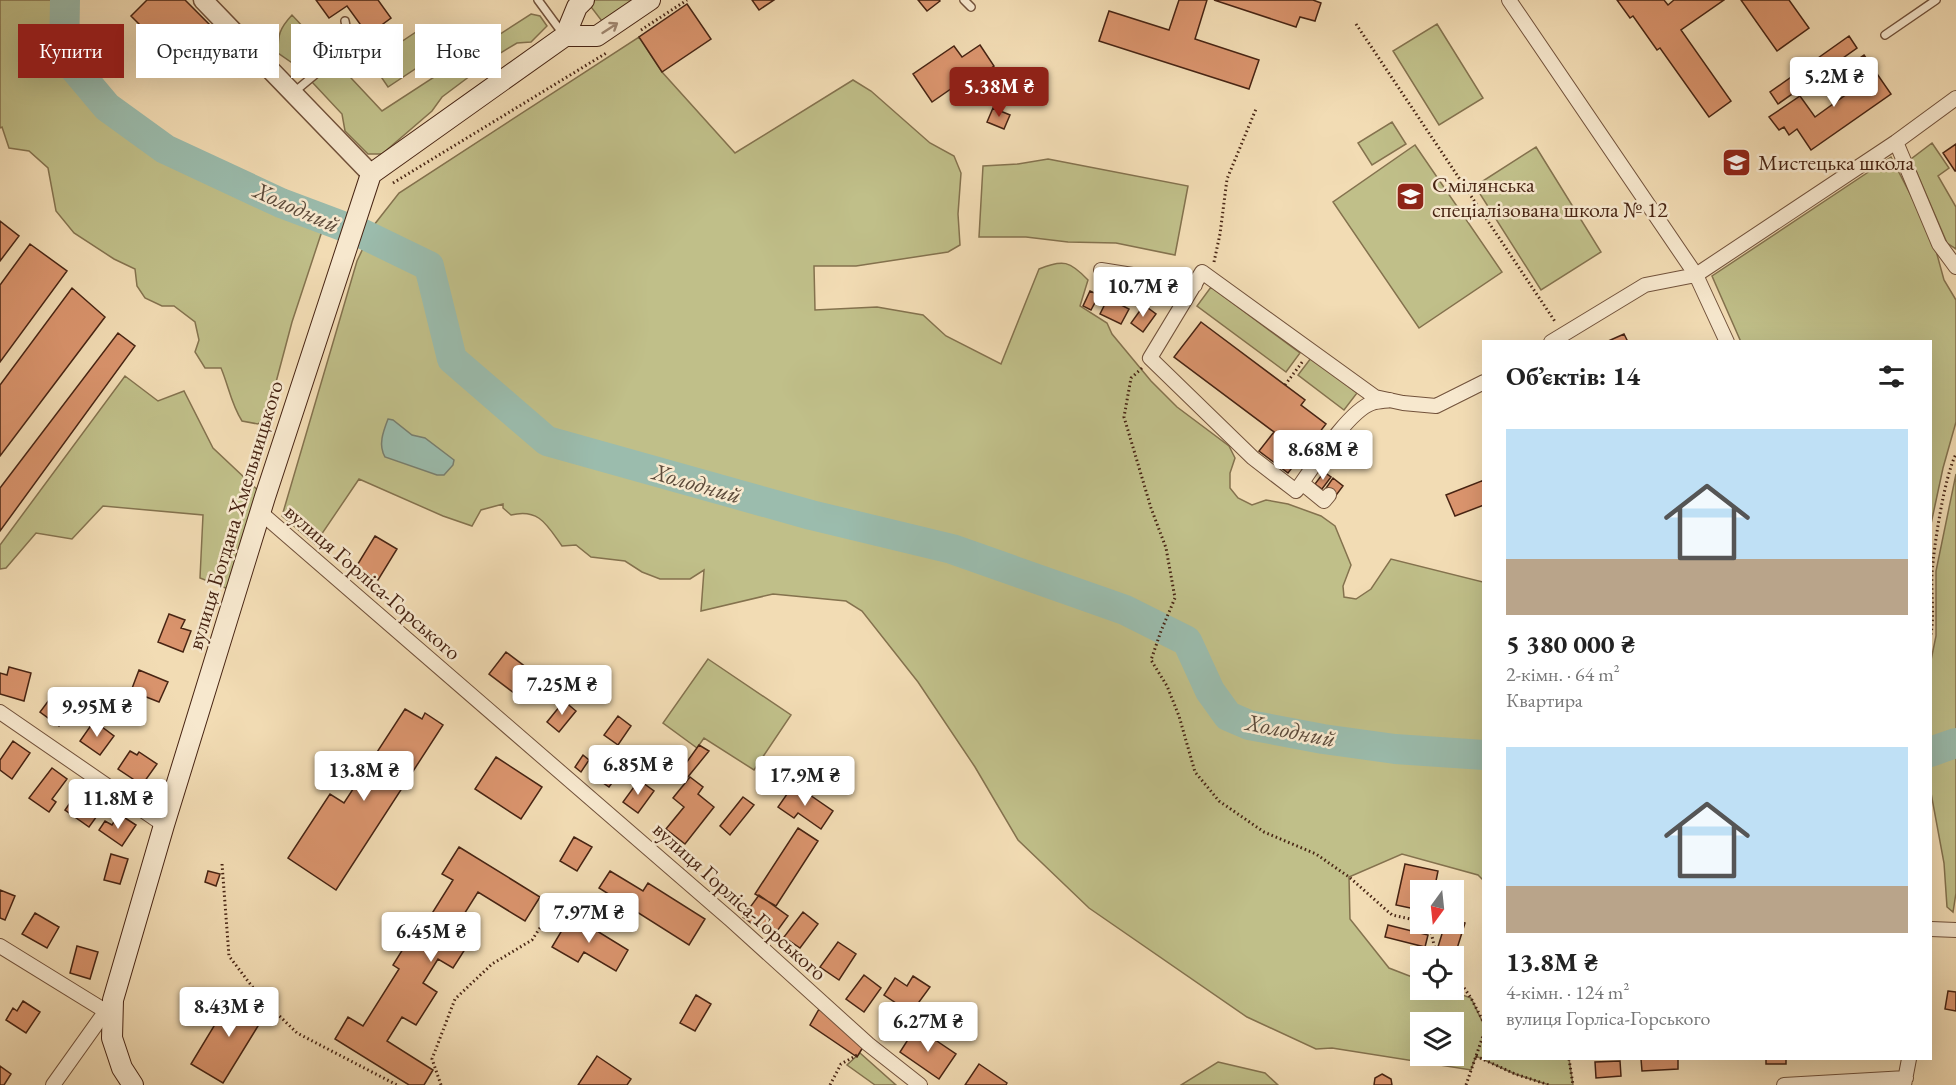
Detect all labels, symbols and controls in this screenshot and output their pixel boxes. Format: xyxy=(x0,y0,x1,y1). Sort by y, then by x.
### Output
one-way arrow xyxy=(602,21,619,34)
chip: Купити xyxy=(18,24,124,78)
chip: Орендувати xyxy=(136,24,279,78)
chip: Фільтри xyxy=(291,24,403,78)
chip: Нове xyxy=(415,24,501,78)
pin: 5.2M ₴ xyxy=(1785,57,1883,108)
text: 5.2M ₴ xyxy=(1804,63,1864,89)
pin: 5.38M ₴ xyxy=(944,67,1054,118)
text: 5.38M ₴ xyxy=(964,73,1034,99)
school or university icon: Мистецька школа xyxy=(1721,146,1753,178)
place label: Мистецька школа xyxy=(1758,148,1914,177)
place label: Смілянська спеціалізована школа № 12 xyxy=(1432,170,1668,224)
water label: Холодний xyxy=(248,174,345,240)
school or university icon: Смілянська спеціалізована школа № 12 xyxy=(1395,181,1427,213)
pin: 10.7M ₴ xyxy=(1088,267,1198,318)
text: 10.7M ₴ xyxy=(1108,273,1178,299)
text: Об’єктів: 14 xyxy=(1506,359,1640,393)
icon: filters xyxy=(1875,360,1908,393)
street label: вулиця Богдана Хмельницького xyxy=(180,377,290,653)
pin: 8.68M ₴ xyxy=(1268,430,1378,481)
text: 8.68M ₴ xyxy=(1288,436,1358,462)
water label: Холодний xyxy=(647,455,745,510)
icon: home xyxy=(1653,468,1761,576)
street label: вулиця Горліса-Горського xyxy=(279,497,467,667)
text: 5 380 000 ₴ xyxy=(1506,627,1635,661)
text: 2-кімн. · 64 m² xyxy=(1506,661,1620,687)
pin: 7.25M ₴ xyxy=(507,665,617,716)
text: 7.25M ₴ xyxy=(527,671,597,697)
pin: 9.95M ₴ xyxy=(42,687,152,738)
text: Квартира xyxy=(1506,687,1583,713)
text: 9.95M ₴ xyxy=(62,693,132,719)
water label: Холодний xyxy=(1242,706,1338,754)
pin: 6.85M ₴ xyxy=(583,745,693,796)
pin: 13.8M ₴ xyxy=(309,751,419,802)
text: 6.85M ₴ xyxy=(603,751,673,777)
pin: 17.9M ₴ xyxy=(750,756,860,807)
text: 13.8M ₴ xyxy=(329,757,399,783)
text: 17.9M ₴ xyxy=(770,762,840,788)
pin: 11.8M ₴ xyxy=(63,779,173,830)
text: 11.8M ₴ xyxy=(83,785,153,811)
icon: home xyxy=(1653,786,1761,894)
street label: вулиця Горліса-Горського xyxy=(647,815,833,987)
north arrow xyxy=(1410,880,1464,934)
map controls xyxy=(1410,880,1464,1066)
pin: 7.97M ₴ xyxy=(534,893,644,944)
text: 7.97M ₴ xyxy=(554,899,624,925)
pin: 6.45M ₴ xyxy=(376,912,486,963)
text: 6.45M ₴ xyxy=(396,918,466,944)
text: 13.8M ₴ xyxy=(1506,945,1598,979)
button: locate xyxy=(1410,946,1464,1000)
text: 4-кімн. · 124 m² xyxy=(1506,979,1629,1005)
pin: 8.43M ₴ xyxy=(174,987,284,1038)
text: 8.43M ₴ xyxy=(194,993,264,1019)
pin: 6.27M ₴ xyxy=(873,1002,983,1053)
text: вулиця Горліса-Горського xyxy=(1506,1005,1710,1031)
text: 6.27M ₴ xyxy=(893,1008,963,1034)
button: layers xyxy=(1410,1012,1464,1066)

